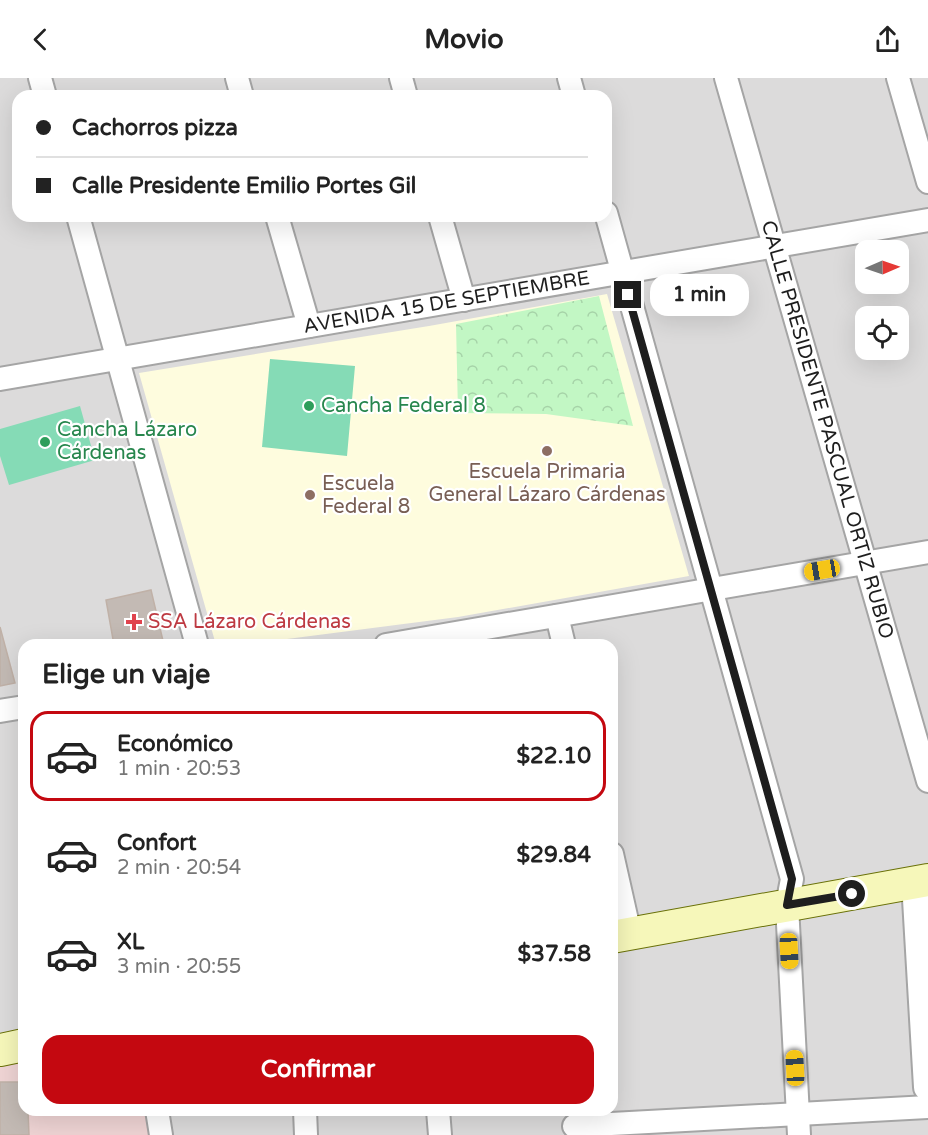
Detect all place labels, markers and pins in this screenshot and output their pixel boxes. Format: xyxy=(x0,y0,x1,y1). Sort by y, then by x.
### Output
place label: Cancha Federal 8 xyxy=(321,394,486,418)
marker: Cancha Federal 8 xyxy=(302,399,316,413)
place label: Cancha Lázaro Cárdenas xyxy=(57,418,197,465)
marker: Cancha Lázaro Cárdenas xyxy=(38,435,52,449)
marker: Escuela Primaria General Lázaro Cárdenas xyxy=(540,444,554,458)
place label: Escuela Primaria General Lázaro Cárdenas xyxy=(428,460,666,507)
place label: Escuela Federal 8 xyxy=(322,472,410,519)
marker: Escuela Federal 8 xyxy=(303,488,317,502)
place label: SSA Lázaro Cárdenas xyxy=(148,610,351,634)
marker: SSA Lázaro Cárdenas xyxy=(125,613,143,631)

